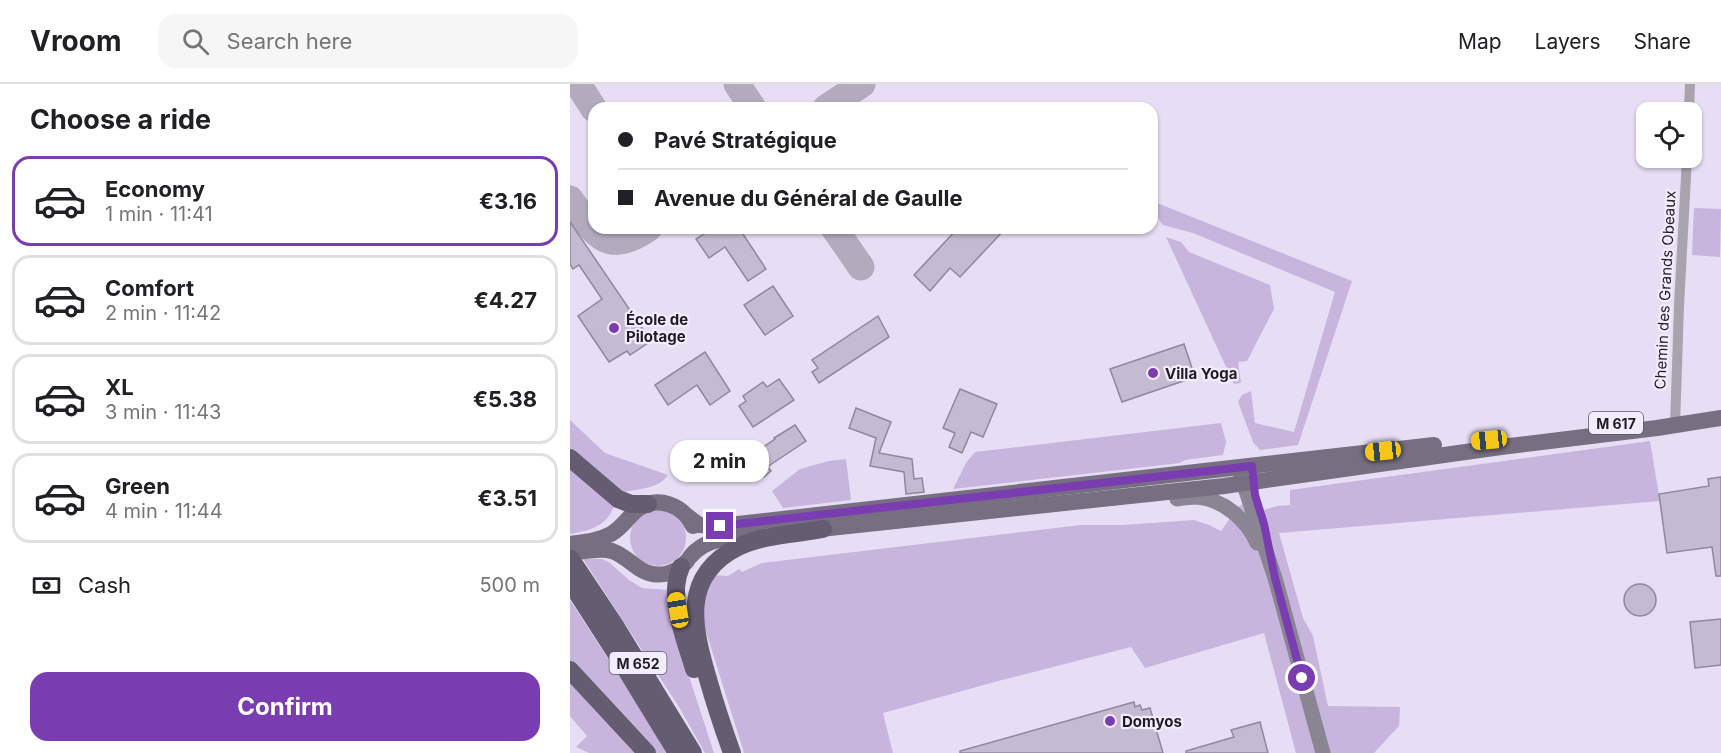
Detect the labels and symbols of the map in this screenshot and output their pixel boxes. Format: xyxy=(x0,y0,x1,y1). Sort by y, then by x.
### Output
street label: Chemin des Grands Obeaux xyxy=(1650,190,1680,390)
place label: École de Pilotage xyxy=(626,310,688,346)
marker: École de Pilotage xyxy=(607,321,621,335)
place label: Villa Yoga xyxy=(1165,364,1237,383)
marker: Villa Yoga xyxy=(1146,366,1160,380)
road number: M 617 xyxy=(1589,412,1643,434)
car xyxy=(1470,429,1508,451)
callout: 2 min xyxy=(670,439,770,481)
car xyxy=(1364,440,1402,462)
route end xyxy=(706,512,733,539)
car xyxy=(666,591,690,629)
road number: M 652 xyxy=(610,652,667,674)
route start xyxy=(1288,664,1315,691)
place label: Domyos xyxy=(1122,712,1182,731)
marker: Domyos xyxy=(1103,714,1117,728)

